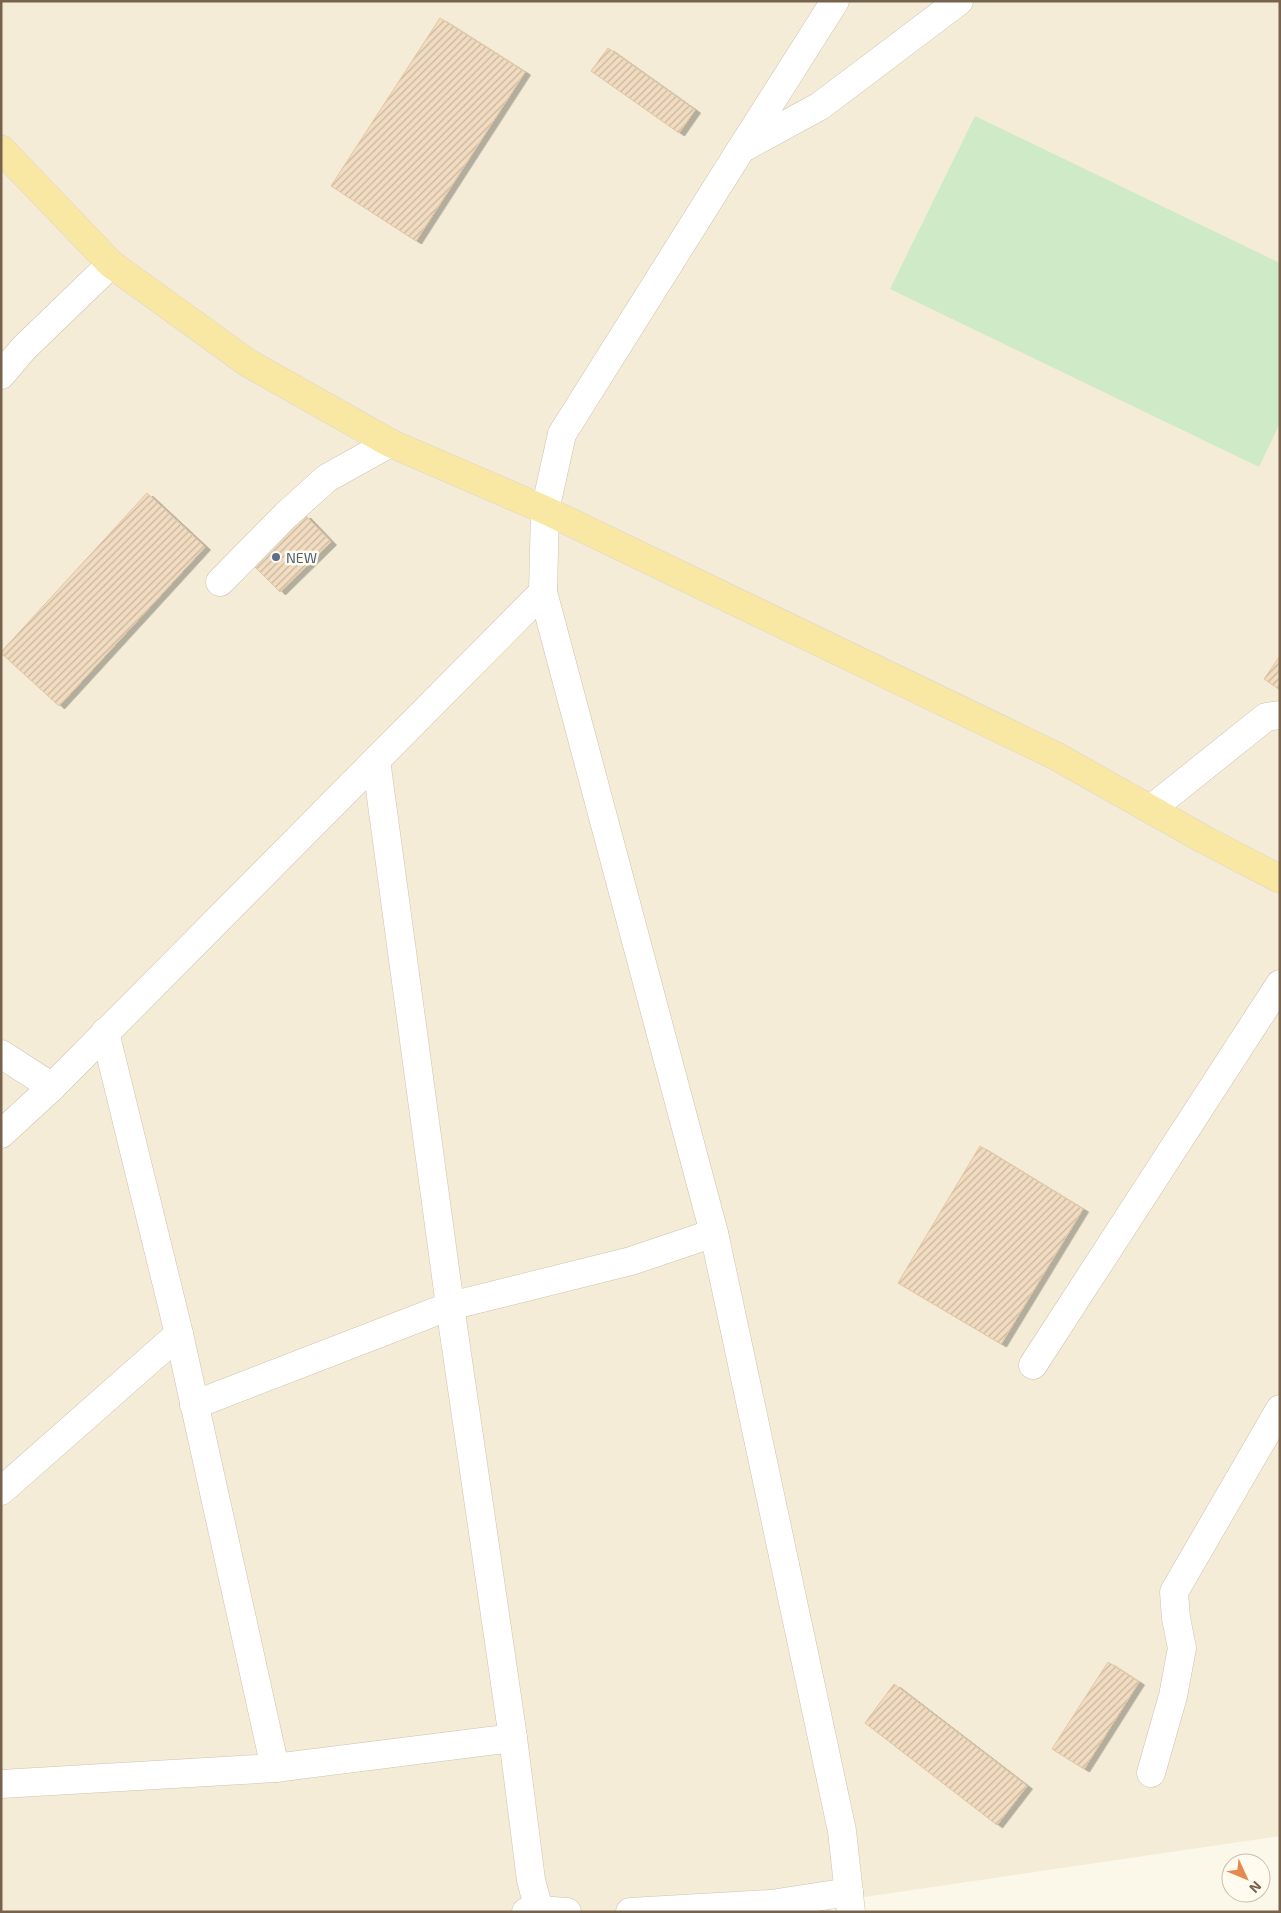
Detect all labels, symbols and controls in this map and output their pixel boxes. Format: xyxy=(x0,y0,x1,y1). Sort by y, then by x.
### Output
place label: NEW xyxy=(286,549,317,566)
marker: NEW xyxy=(270,551,282,563)
north arrow xyxy=(1221,1853,1271,1903)
text: N xyxy=(1246,1878,1265,1897)

